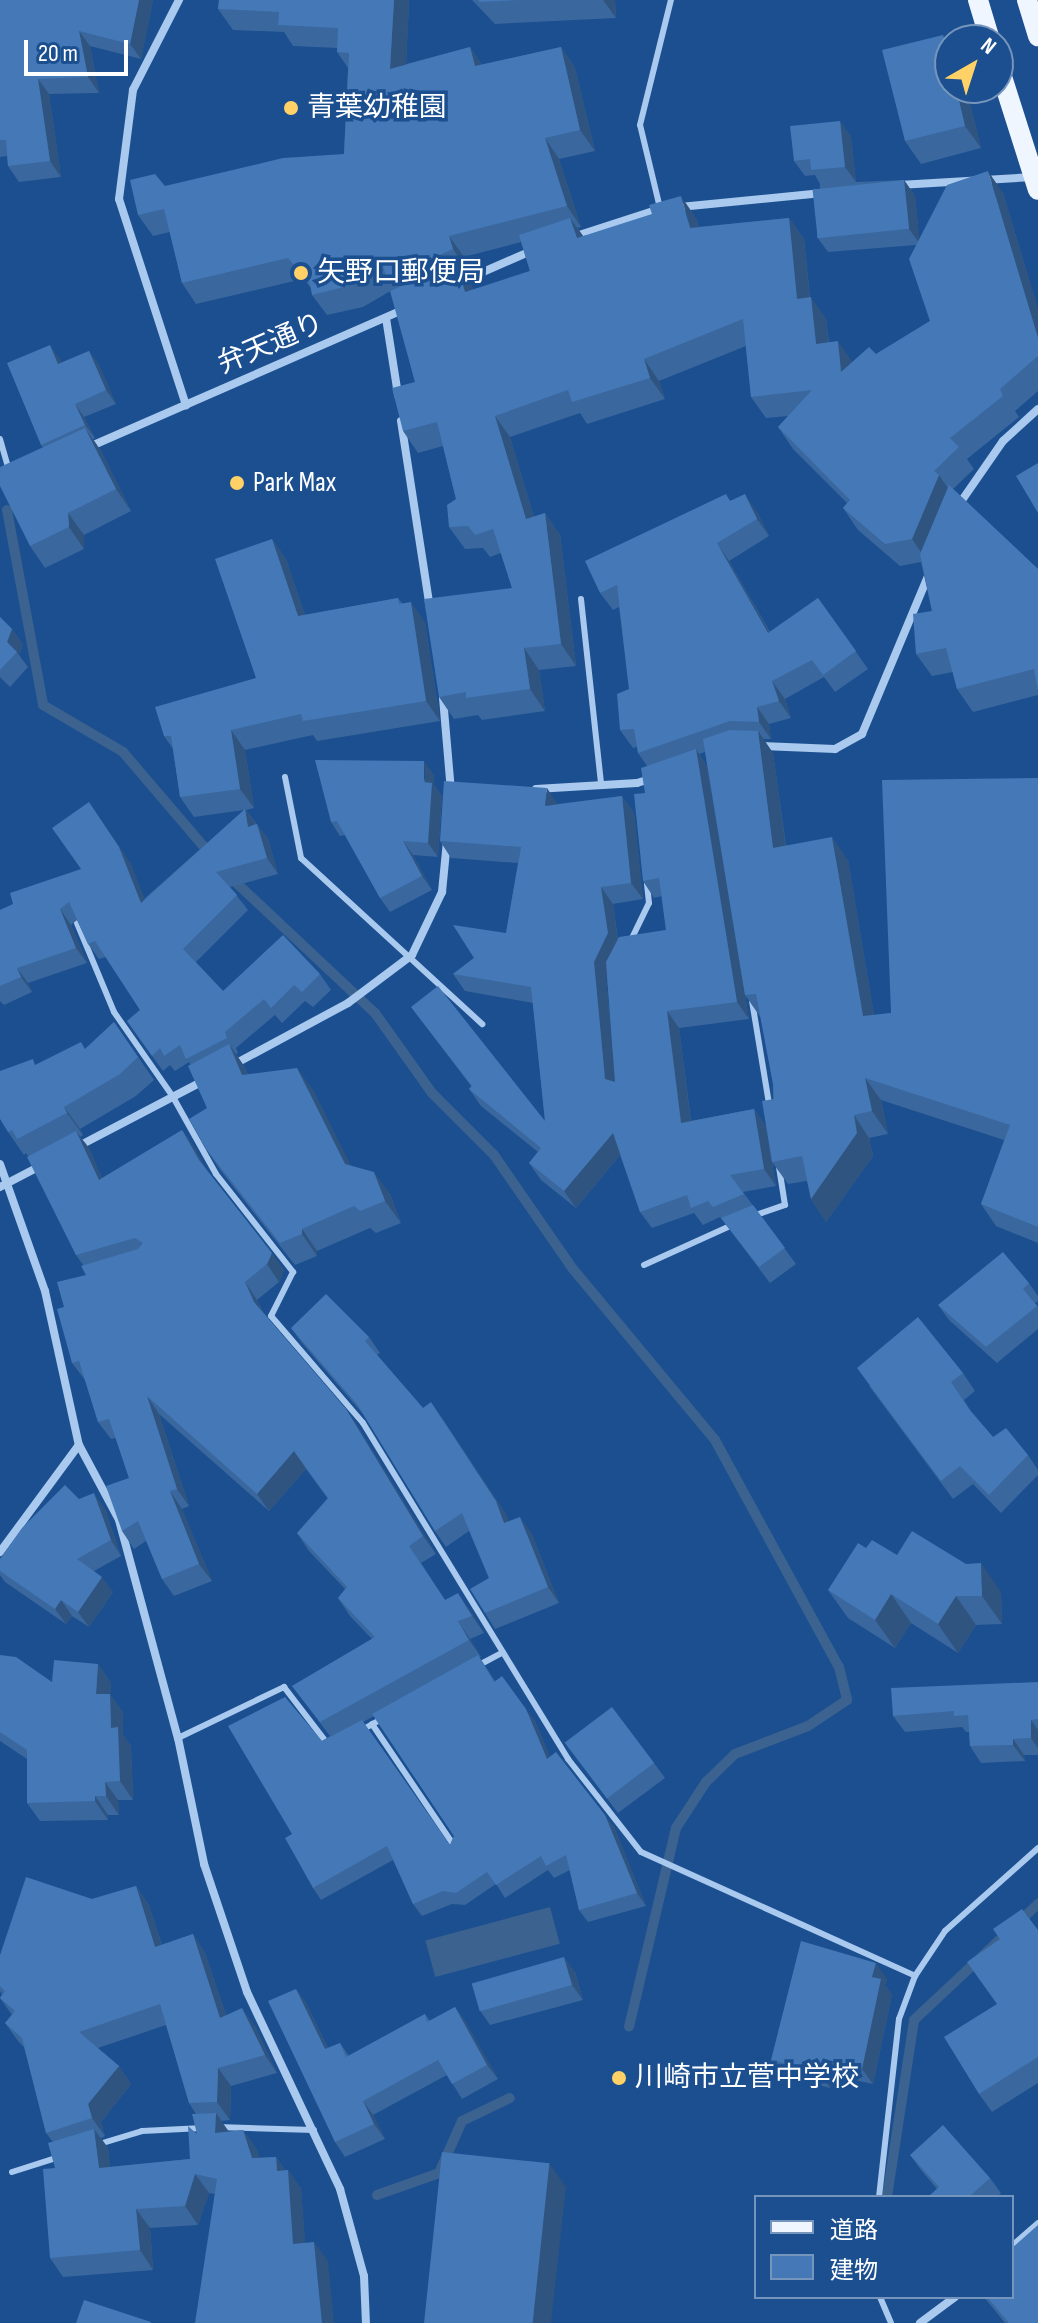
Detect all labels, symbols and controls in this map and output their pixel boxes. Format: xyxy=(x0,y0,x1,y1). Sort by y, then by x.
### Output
scale bar xyxy=(28,24,132,74)
north arrow xyxy=(934,24,1014,104)
text: N xyxy=(975,32,1001,61)
text: 20 m xyxy=(38,39,78,68)
place label: 青葉幼稚園 xyxy=(307,91,447,125)
marker: 青葉幼稚園 xyxy=(282,99,300,117)
place label: 矢野口郵便局 xyxy=(317,256,485,290)
marker: 矢野口郵便局 xyxy=(292,264,310,282)
street label: 弁天通り xyxy=(213,307,329,381)
place label: Park Max xyxy=(253,466,336,500)
marker: Park Max xyxy=(228,474,246,492)
place label: 川崎市立菅中学校 xyxy=(635,2061,859,2095)
marker: 川崎市立菅中学校 xyxy=(610,2069,628,2087)
legend xyxy=(754,2195,1014,2299)
text: 道路 xyxy=(830,2216,878,2245)
text: 建物 xyxy=(830,2256,878,2285)

